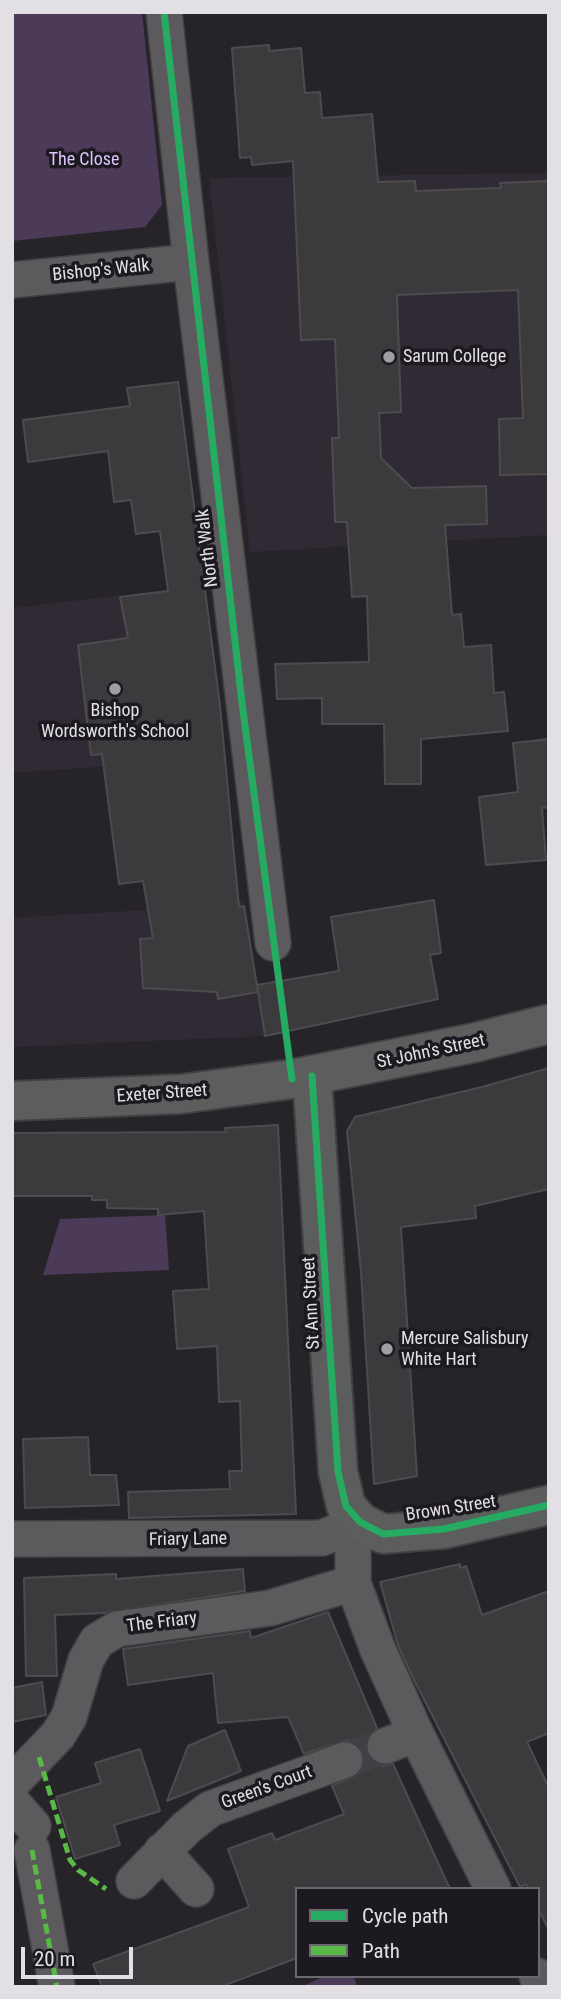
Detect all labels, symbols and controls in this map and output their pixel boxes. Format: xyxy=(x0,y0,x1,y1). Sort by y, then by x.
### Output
park label: The Close xyxy=(49,149,119,171)
street label: Bishop's Walk xyxy=(51,255,151,287)
place label: Sarum College xyxy=(403,346,506,368)
marker: Sarum College xyxy=(381,349,397,365)
street label: North Walk xyxy=(192,508,224,588)
marker: Bishop Wordsworth's School xyxy=(107,681,123,697)
place label: Bishop Wordsworth's School xyxy=(41,700,189,742)
street label: St John's Street xyxy=(375,1030,487,1074)
street label: Exeter Street xyxy=(116,1080,208,1108)
street label: St Ann Street xyxy=(299,1256,325,1350)
place label: Mercure Salisbury White Hart xyxy=(401,1328,528,1370)
marker: Mercure Salisbury White Hart xyxy=(379,1341,395,1357)
street label: Brown Street xyxy=(404,1491,498,1527)
street label: Friary Lane xyxy=(149,1529,227,1551)
street label: The Friary xyxy=(126,1608,198,1638)
street label: Green's Court xyxy=(219,1762,315,1814)
legend xyxy=(295,1887,540,1978)
text: Cycle path xyxy=(362,1904,448,1928)
scale bar xyxy=(24,1932,136,1976)
text: Path xyxy=(362,1939,400,1963)
text: 20 m xyxy=(34,1947,75,1971)

